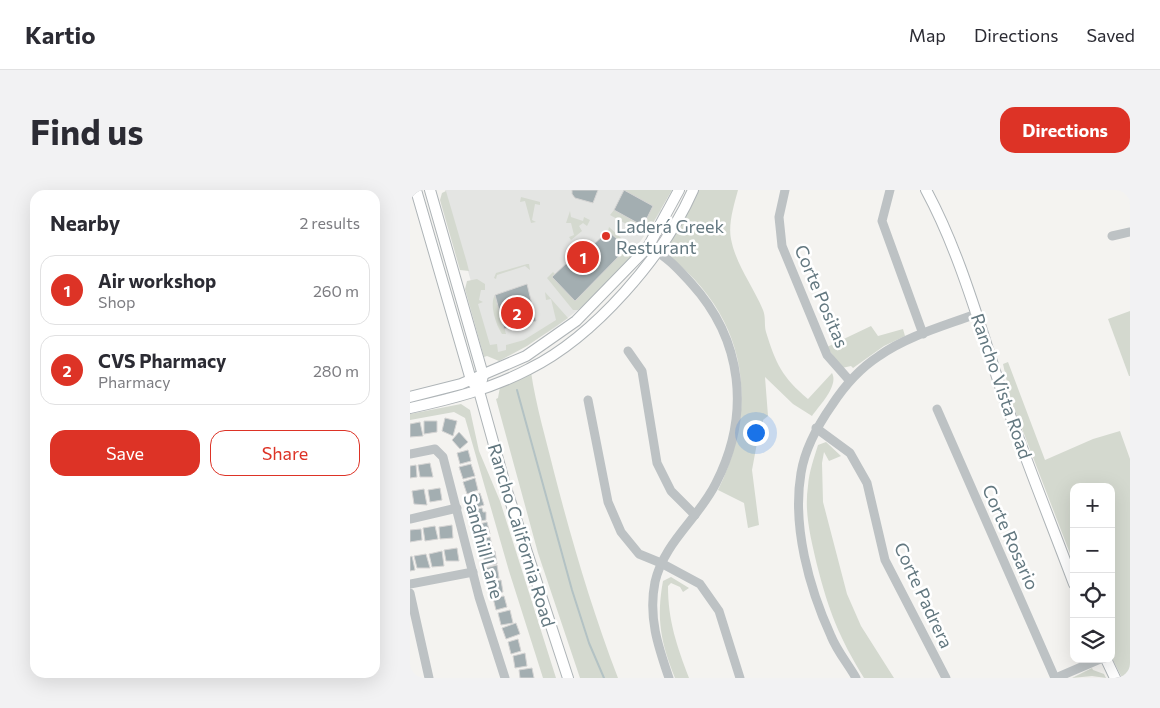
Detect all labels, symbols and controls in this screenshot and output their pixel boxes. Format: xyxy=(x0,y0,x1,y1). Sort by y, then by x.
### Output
text: Kartio xyxy=(25,20,95,49)
text: Map xyxy=(909,24,946,46)
text: Directions xyxy=(974,24,1058,46)
text: Saved xyxy=(1086,24,1135,46)
button: Directions xyxy=(1000,107,1130,153)
text: Find us xyxy=(30,109,144,152)
text: Nearby xyxy=(50,210,120,235)
text: 2 results xyxy=(299,213,360,232)
place label: Laderá Greek Resturant xyxy=(616,215,724,258)
marker: Laderá Greek Resturant xyxy=(600,230,612,242)
pin: 1 xyxy=(567,238,599,276)
street label: Corte Positas xyxy=(790,241,854,351)
text: Air workshop xyxy=(98,269,216,292)
text: 1 xyxy=(63,281,71,300)
text: 260 m xyxy=(313,281,359,300)
text: Shop xyxy=(98,292,136,311)
pin: 2 xyxy=(501,294,533,332)
street label: Rancho Vista Road xyxy=(967,310,1037,462)
text: CVS Pharmacy xyxy=(98,349,227,372)
text: 2 xyxy=(62,361,72,380)
text: 280 m xyxy=(313,361,359,380)
text: Pharmacy xyxy=(98,372,171,391)
your location xyxy=(743,420,769,446)
button: Save xyxy=(50,430,200,476)
button: Share xyxy=(210,430,360,476)
street label: Rancho California Road xyxy=(484,441,560,629)
street label: Corte Rosario xyxy=(978,481,1044,593)
map controls xyxy=(1070,483,1115,663)
button: + xyxy=(1070,483,1115,528)
street label: Sandhill Lane xyxy=(459,491,509,601)
button: − xyxy=(1070,528,1115,573)
street label: Corte Padrera xyxy=(890,539,958,651)
button: locate xyxy=(1070,573,1115,618)
button: layers xyxy=(1070,618,1115,663)

